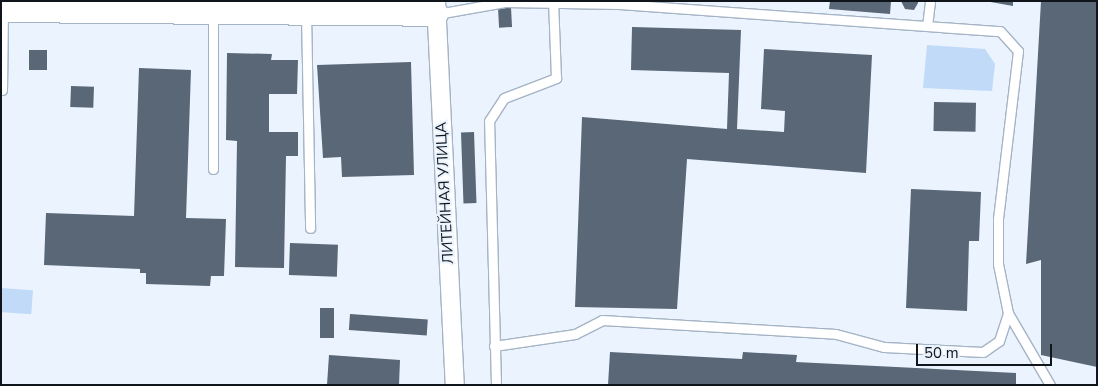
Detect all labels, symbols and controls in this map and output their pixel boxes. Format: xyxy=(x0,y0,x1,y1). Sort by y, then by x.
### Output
street label: ЛИТЕЙНАЯ УЛИЦА xyxy=(432,122,458,264)
scale bar xyxy=(918,334,1054,366)
text: 50 m xyxy=(924,343,959,363)

